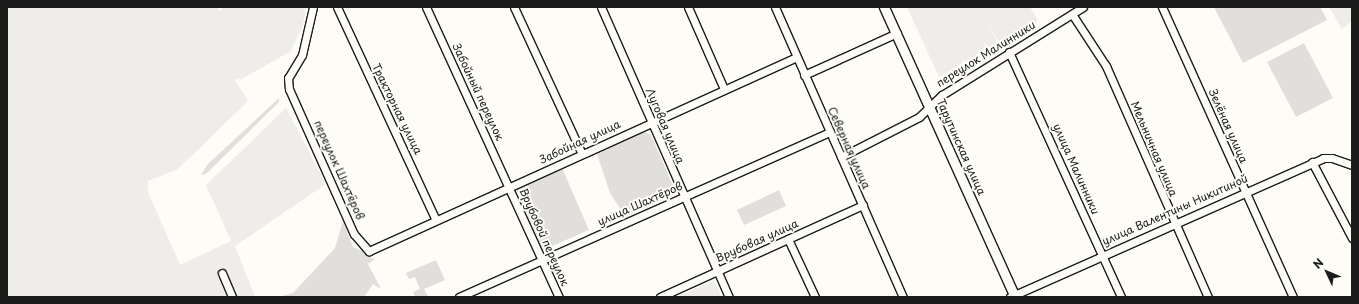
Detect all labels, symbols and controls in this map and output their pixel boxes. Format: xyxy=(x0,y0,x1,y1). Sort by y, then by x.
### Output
street label: переулок Малинники xyxy=(934,18,1038,90)
street label: Забойный переулок xyxy=(450,41,506,143)
street label: Тракторная улица xyxy=(369,61,425,157)
street label: Луговая улица xyxy=(643,86,687,166)
street label: Зелёная улица xyxy=(1206,87,1250,165)
street label: Тарутинская улица xyxy=(934,96,988,198)
street label: Мельничная улица xyxy=(1128,99,1180,199)
street label: Северная улица xyxy=(825,105,873,191)
street label: Забойная улица xyxy=(537,117,623,167)
street label: переулок Шахтёров xyxy=(311,118,367,222)
street label: улица Малинники xyxy=(1050,121,1102,217)
street label: улица Валентины Никитиной xyxy=(1100,172,1250,248)
street label: улица Шахтёров xyxy=(595,179,685,229)
street label: Врубовой переулок xyxy=(517,186,571,288)
street label: Врубовая улица xyxy=(714,217,800,265)
north arrow xyxy=(1307,252,1347,292)
text: N xyxy=(1309,254,1327,272)

